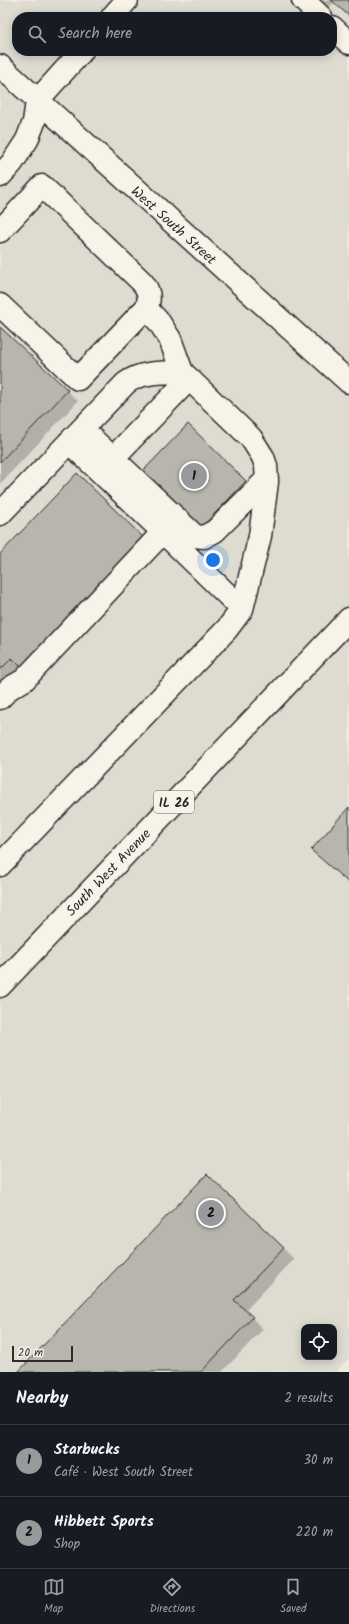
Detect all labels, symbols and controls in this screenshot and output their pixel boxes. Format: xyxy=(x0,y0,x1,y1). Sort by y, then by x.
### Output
search box xyxy=(12,12,337,56)
text: Search here xyxy=(58,22,132,46)
icon: search xyxy=(26,23,48,45)
street label: West South Street xyxy=(126,181,222,271)
pin: 1 xyxy=(181,461,207,491)
your location xyxy=(203,550,223,570)
road number: IL 26 xyxy=(154,791,194,813)
street label: South West Avenue xyxy=(61,823,157,922)
pin: 2 xyxy=(198,1198,224,1228)
map controls xyxy=(301,1324,337,1360)
button: locate xyxy=(301,1324,337,1360)
scale bar xyxy=(12,1344,73,1363)
text: 20 m xyxy=(18,1344,43,1362)
text: Nearby xyxy=(16,1385,68,1412)
text: 2 results xyxy=(285,1388,333,1409)
text: Starbucks xyxy=(54,1438,120,1462)
text: 1 xyxy=(27,1450,31,1471)
text: 30 m xyxy=(304,1450,333,1471)
text: Café · West South Street xyxy=(54,1462,193,1483)
text: Hibbett Sports xyxy=(54,1510,154,1534)
text: 2 xyxy=(25,1522,33,1543)
text: 220 m xyxy=(296,1522,333,1543)
text: Shop xyxy=(54,1534,80,1555)
tab: Map xyxy=(43,1576,65,1618)
tab: Directions xyxy=(150,1576,195,1618)
tab: Saved xyxy=(280,1576,306,1618)

